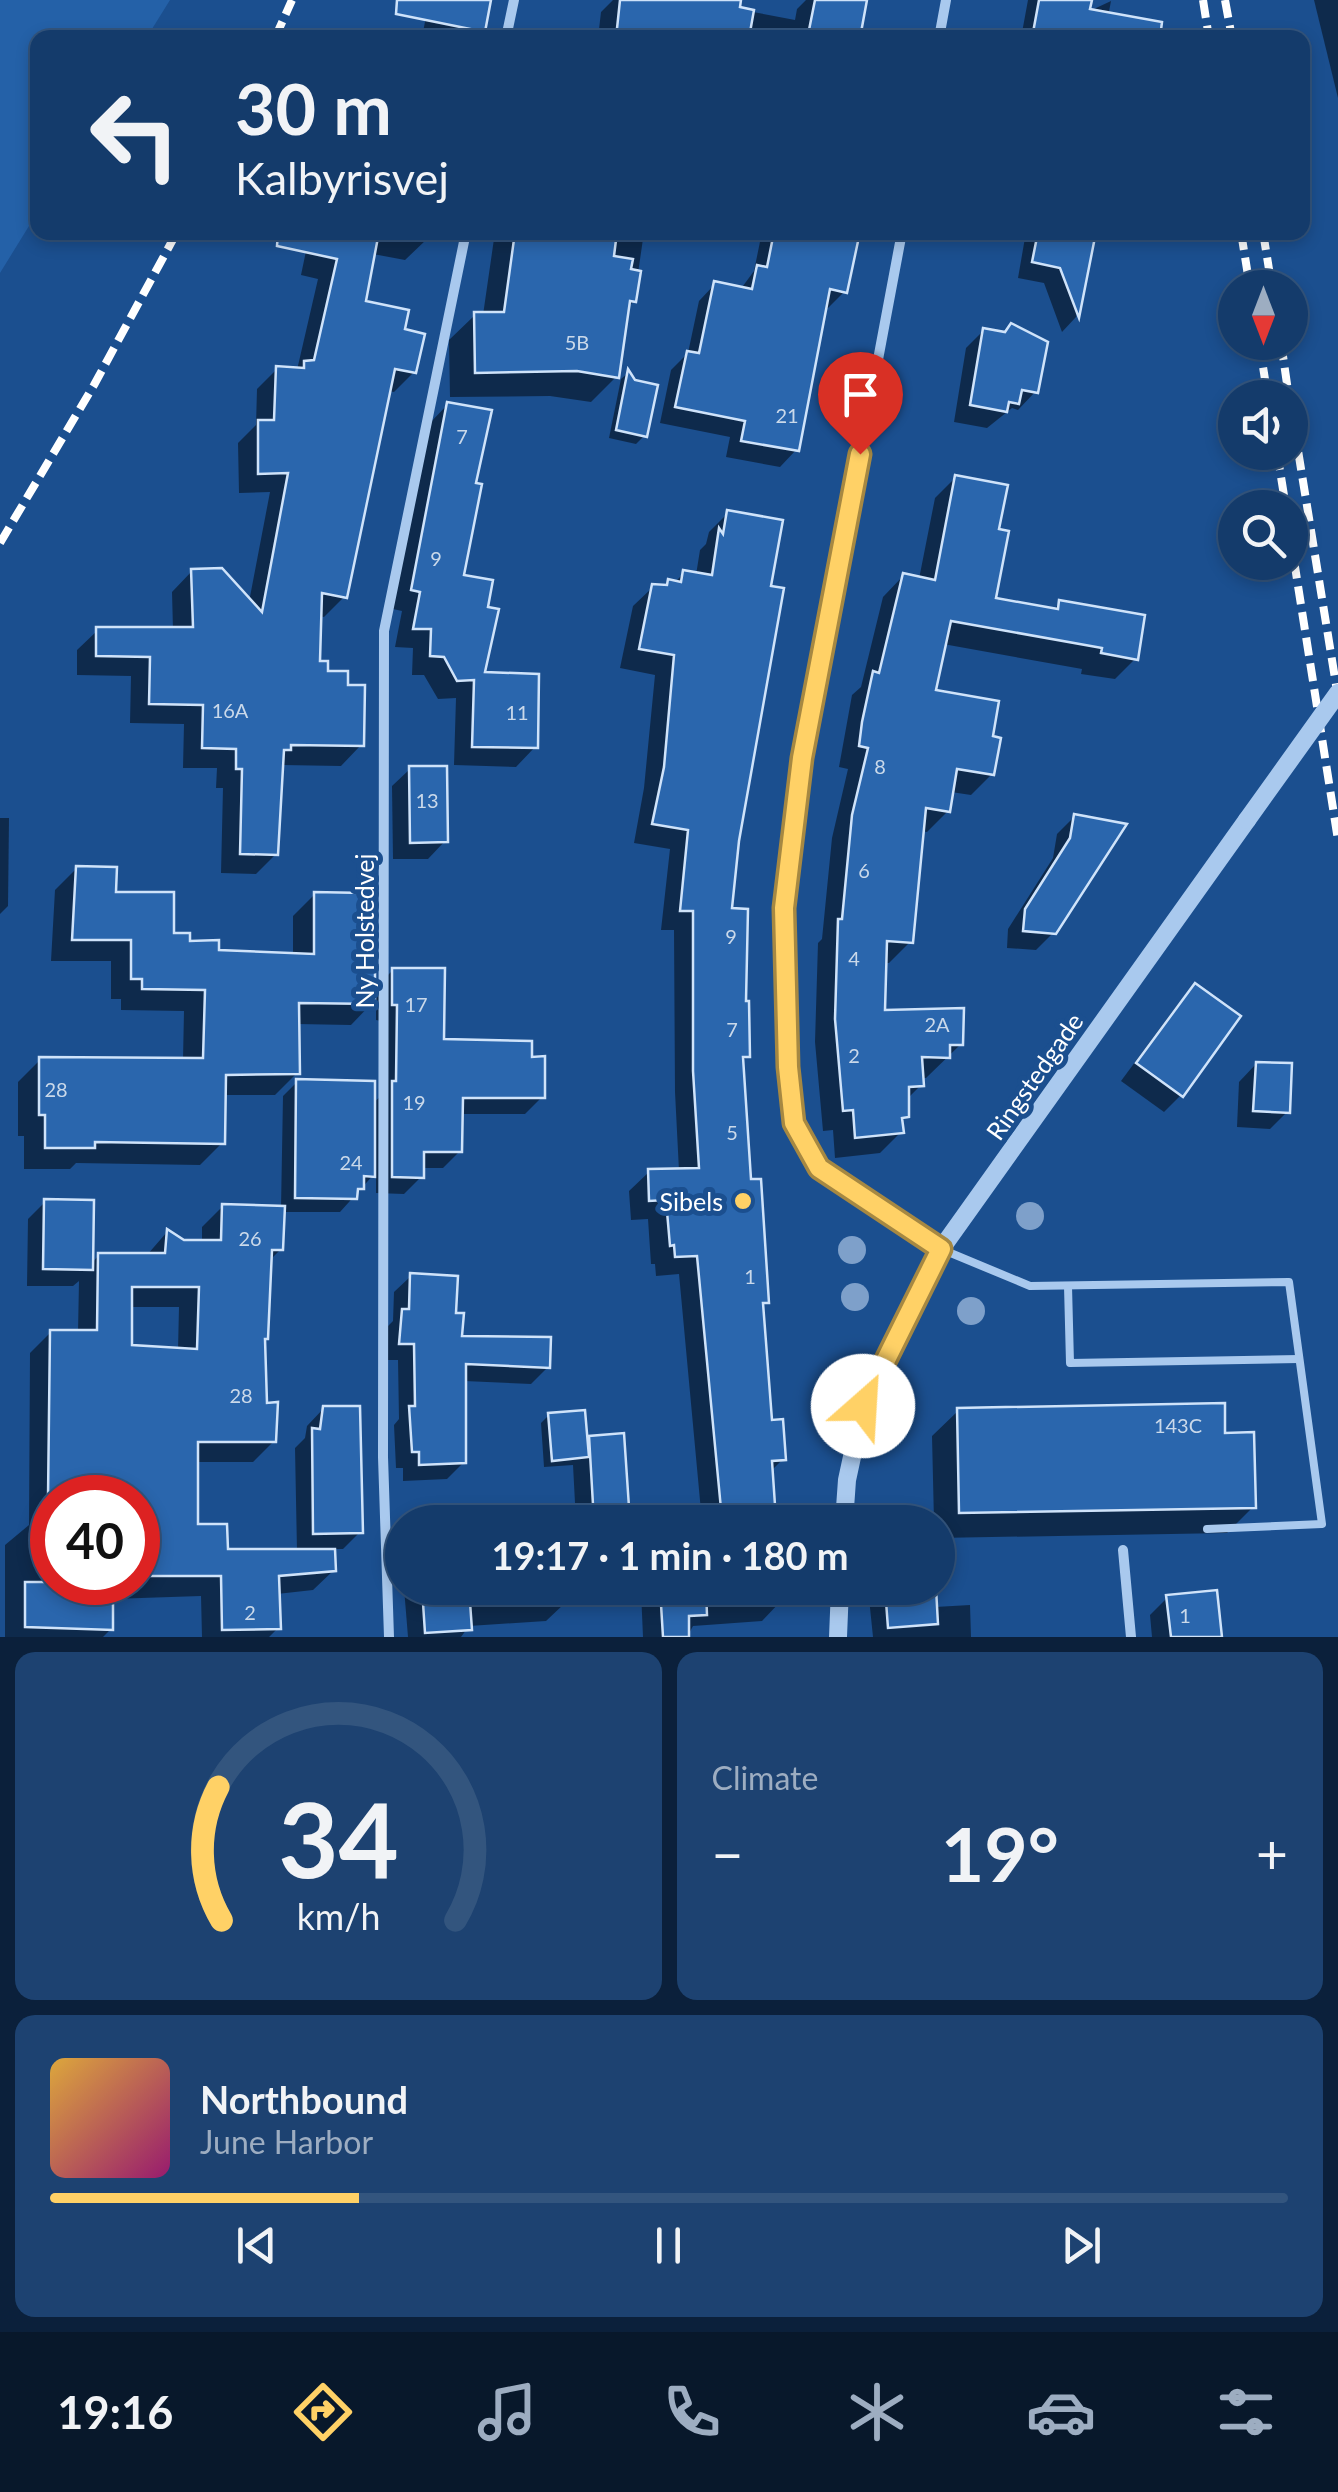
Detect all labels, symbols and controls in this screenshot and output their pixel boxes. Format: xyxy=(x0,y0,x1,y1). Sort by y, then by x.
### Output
text: 30 m xyxy=(235,66,392,150)
icon: left xyxy=(70,70,200,200)
text: Kalbyrisvej xyxy=(235,151,449,205)
north arrow xyxy=(1218,270,1308,360)
map controls xyxy=(1218,270,1308,580)
house number: 5B xyxy=(565,330,589,354)
pin xyxy=(818,352,903,455)
icon: arrive xyxy=(833,367,888,422)
button: sound xyxy=(1218,380,1308,470)
house number: 21 xyxy=(775,403,799,427)
house number: 7 xyxy=(456,424,468,448)
button: search xyxy=(1218,490,1308,580)
house number: 9 xyxy=(430,546,442,570)
house number: 16A xyxy=(212,698,249,722)
house number: 11 xyxy=(505,700,529,724)
house number: 8 xyxy=(874,754,886,778)
house number: 13 xyxy=(415,788,439,812)
street label: Ny Holstedvej xyxy=(349,854,379,1008)
house number: 6 xyxy=(858,858,870,882)
house number: 9 xyxy=(725,924,737,948)
house number: 4 xyxy=(848,946,860,970)
house number: 17 xyxy=(404,992,428,1016)
street label: Ringstedgade xyxy=(979,1007,1089,1145)
house number: 2A xyxy=(924,1012,950,1036)
house number: 7 xyxy=(726,1017,738,1041)
house number: 2 xyxy=(848,1043,860,1067)
house number: 28 xyxy=(44,1077,68,1101)
house number: 19 xyxy=(402,1090,426,1114)
house number: 5 xyxy=(726,1120,738,1144)
house number: 24 xyxy=(339,1150,363,1174)
place label: Sibels xyxy=(660,1186,723,1216)
marker: Sibels xyxy=(732,1190,754,1212)
house number: 26 xyxy=(238,1226,262,1250)
house number: 1 xyxy=(744,1264,756,1288)
position arrow xyxy=(811,1354,915,1458)
house number: 28 xyxy=(229,1383,253,1407)
house number: 143C xyxy=(1154,1413,1202,1437)
speed limit sign: 40 xyxy=(30,1475,160,1605)
text: 19:17 · 1 min · 180 m xyxy=(491,1532,849,1578)
house number: 2 xyxy=(244,1600,256,1624)
house number: 1 xyxy=(1179,1603,1191,1627)
text: Climate xyxy=(712,1758,818,1797)
text: 34 xyxy=(278,1775,399,1900)
text: 19° xyxy=(941,1808,1059,1898)
text: − xyxy=(712,1820,743,1886)
text: + xyxy=(1256,1820,1288,1886)
text: km/h xyxy=(296,1895,380,1938)
text: Northbound xyxy=(200,2076,408,2122)
text: June Harbor xyxy=(200,2122,373,2161)
icon: previous xyxy=(229,2218,284,2273)
icon: pause xyxy=(641,2218,696,2273)
icon: next xyxy=(1054,2218,1109,2273)
icon: directions xyxy=(288,2377,358,2447)
icon: music xyxy=(472,2377,542,2447)
icon: phone xyxy=(657,2377,727,2447)
icon: climate xyxy=(842,2377,912,2447)
icon: car xyxy=(1026,2377,1096,2447)
icon: filters xyxy=(1211,2377,1281,2447)
text: 19:16 xyxy=(57,2385,173,2439)

